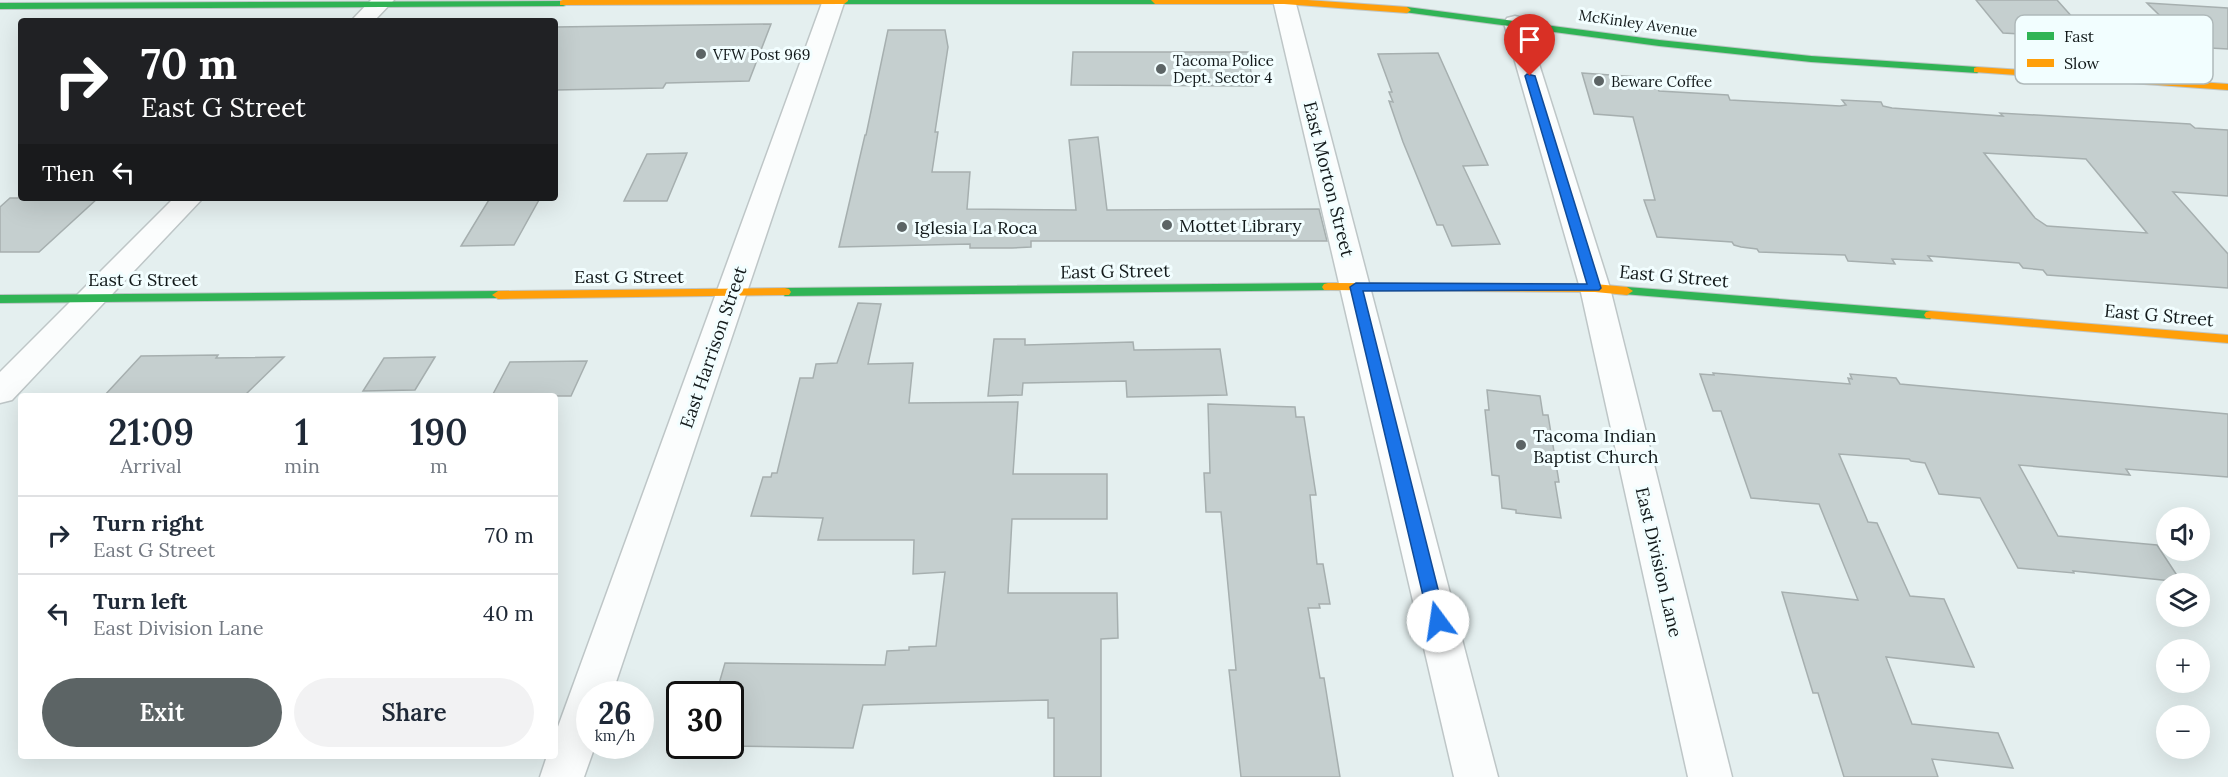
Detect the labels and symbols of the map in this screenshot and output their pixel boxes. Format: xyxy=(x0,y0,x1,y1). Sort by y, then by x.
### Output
street label: McKinley Avenue xyxy=(1577,5,1699,41)
pin xyxy=(1504,14,1555,76)
legend xyxy=(2015,15,2213,84)
text: Fast xyxy=(2064,26,2095,46)
place label: VFW Post 969 xyxy=(712,45,810,64)
marker: VFW Post 969 xyxy=(694,47,708,61)
place label: Tacoma Police Dept. Sector 4 xyxy=(1173,51,1274,87)
text: Slow xyxy=(2064,53,2100,73)
marker: Tacoma Police Dept. Sector 4 xyxy=(1154,62,1168,76)
place label: Beware Coffee xyxy=(1611,72,1712,91)
marker: Beware Coffee xyxy=(1592,74,1606,88)
street label: East Morton Street xyxy=(1299,99,1359,259)
place label: Mottet Library xyxy=(1179,214,1302,237)
place label: Iglesia La Roca xyxy=(914,216,1038,239)
marker: Mottet Library xyxy=(1160,218,1174,232)
marker: Iglesia La Roca xyxy=(895,220,909,234)
street label: East G Street xyxy=(1060,259,1170,283)
street label: East G Street xyxy=(1618,260,1730,292)
street label: East Harrison Street xyxy=(674,263,752,431)
street label: East G Street xyxy=(574,265,684,288)
street label: East G Street xyxy=(88,268,198,291)
street label: East G Street xyxy=(2103,299,2215,331)
place label: Tacoma Indian Baptist Church xyxy=(1533,424,1659,468)
marker: Tacoma Indian Baptist Church xyxy=(1514,438,1528,452)
street label: East Division Lane xyxy=(1631,485,1688,640)
position arrow xyxy=(1406,589,1470,653)
speed limit sign: 30 xyxy=(666,681,744,759)

